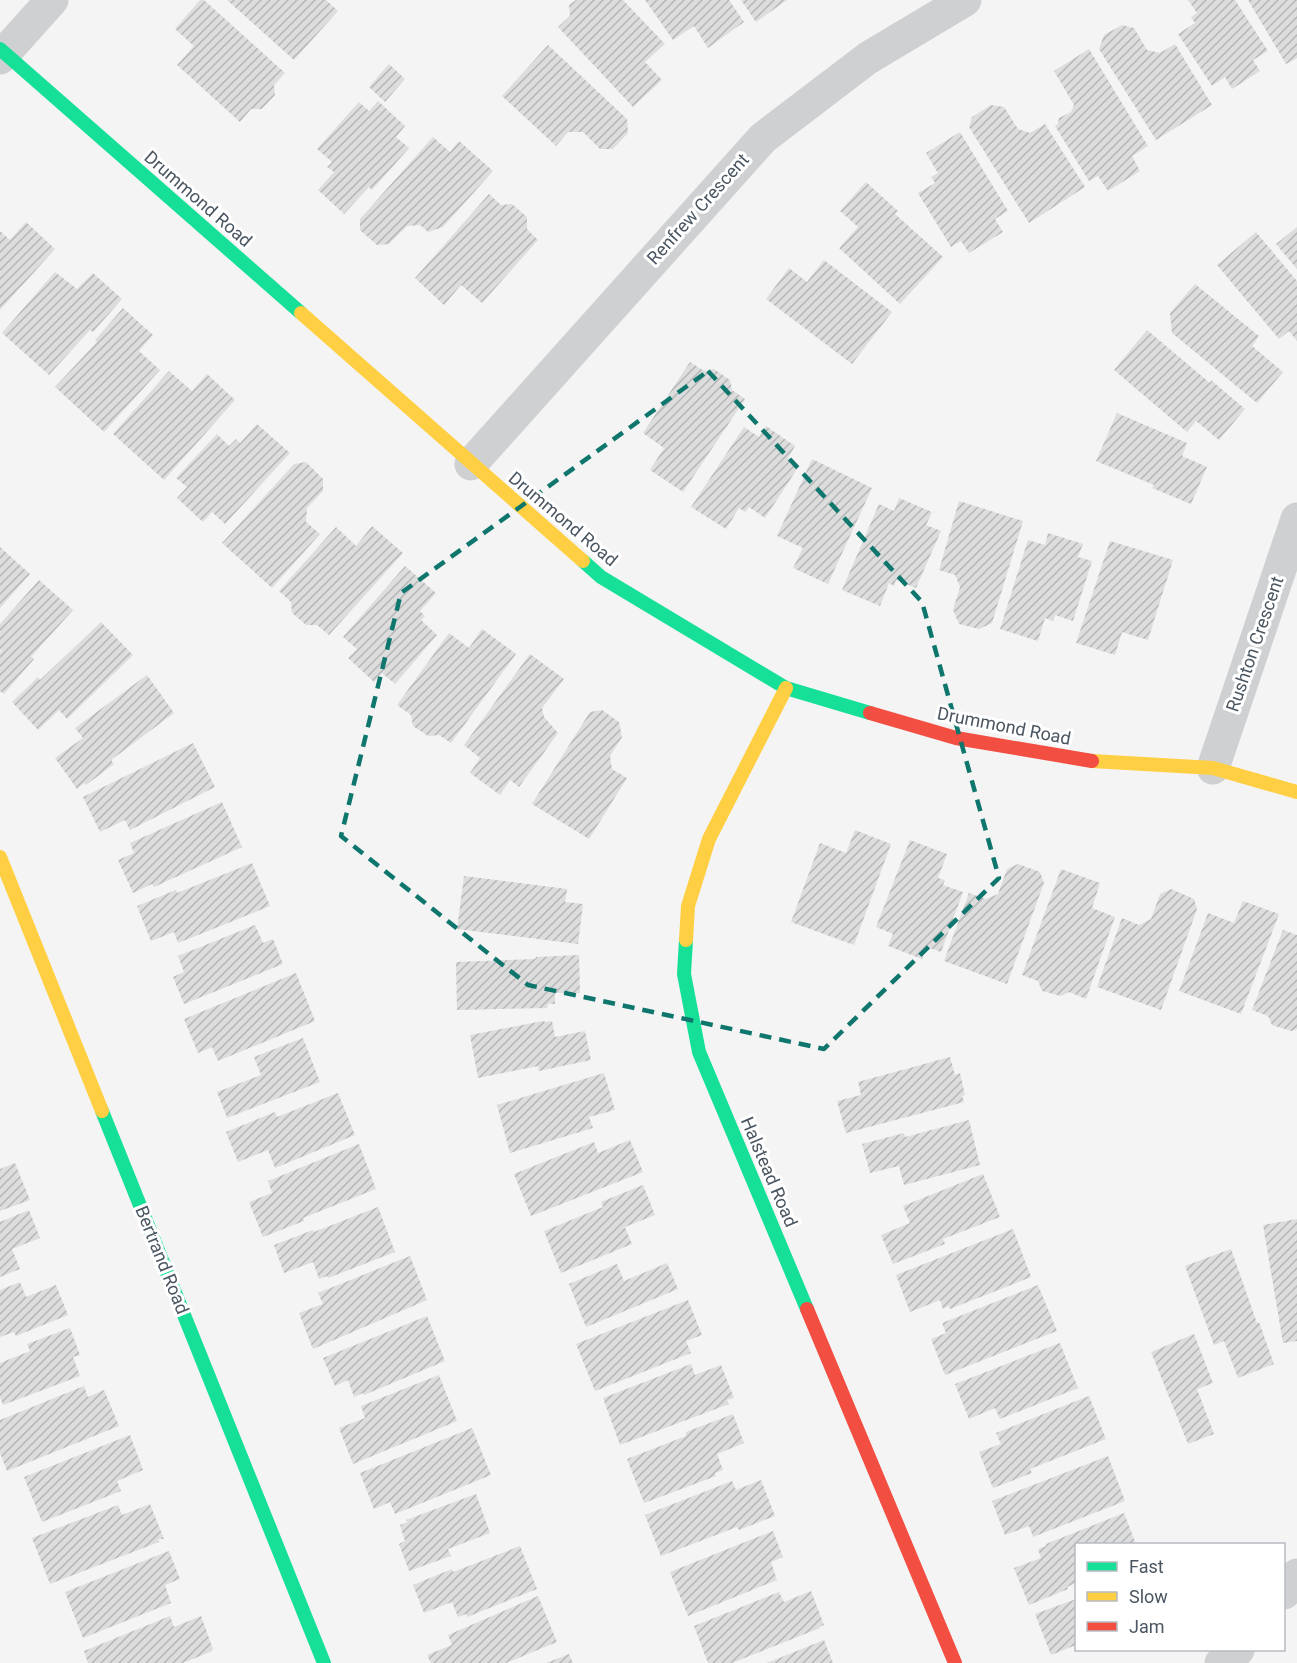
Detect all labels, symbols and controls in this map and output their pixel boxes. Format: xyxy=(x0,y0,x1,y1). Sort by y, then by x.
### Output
street label: Drummond Road xyxy=(140,146,256,251)
street label: Renfrew Crescent xyxy=(642,149,753,268)
street label: Drummond Road xyxy=(505,467,622,570)
street label: Rushton Crescent xyxy=(1222,573,1288,714)
street label: Drummond Road xyxy=(936,702,1073,749)
street label: Halstead Road xyxy=(737,1114,802,1230)
street label: Bertrand Road xyxy=(131,1203,194,1317)
legend xyxy=(1075,1543,1285,1651)
text: Fast xyxy=(1129,1556,1164,1577)
text: Slow xyxy=(1129,1586,1168,1607)
text: Jam xyxy=(1129,1616,1165,1637)

